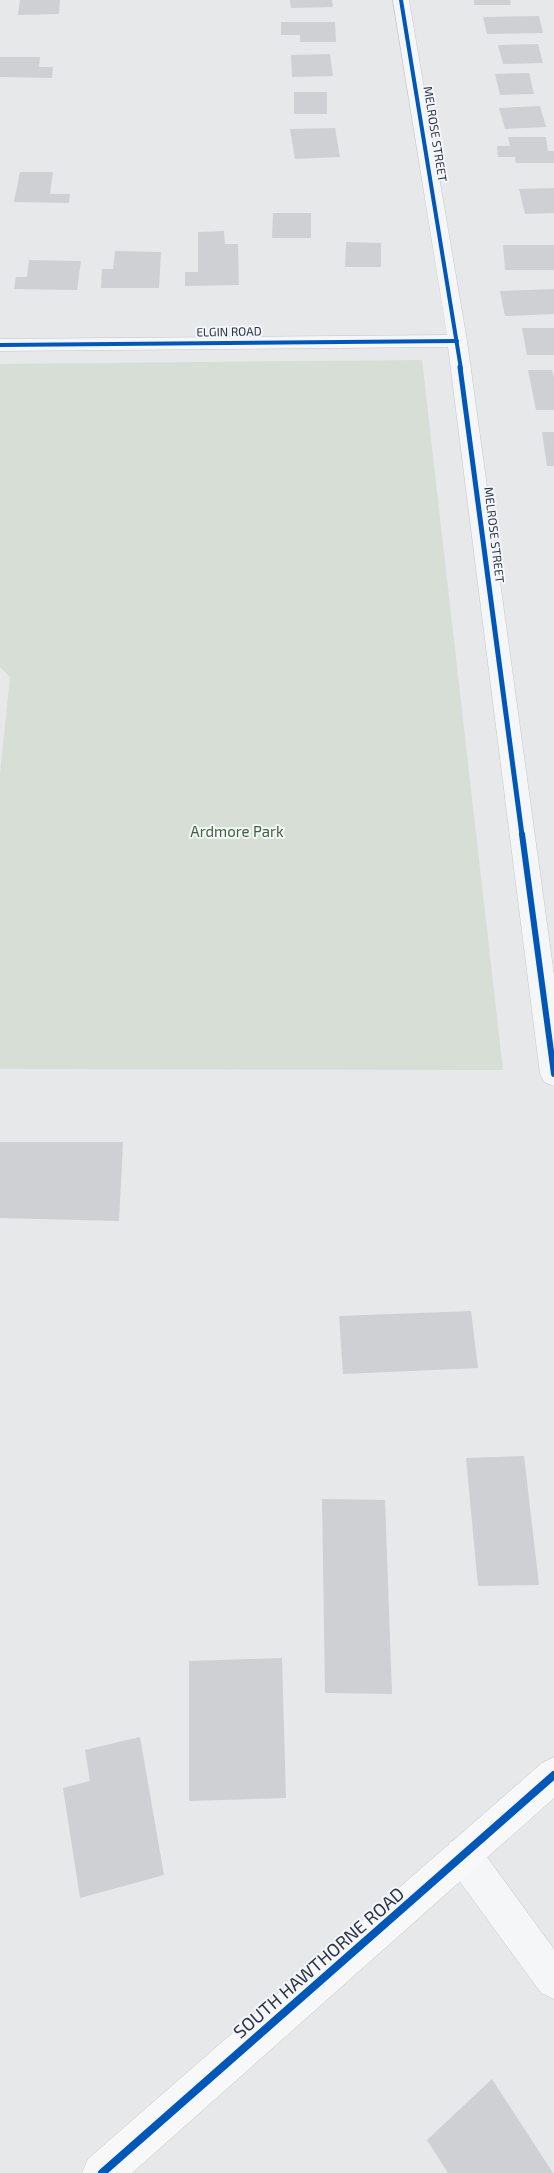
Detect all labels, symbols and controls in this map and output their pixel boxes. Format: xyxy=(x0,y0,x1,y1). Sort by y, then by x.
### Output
street label: MELROSE STREET xyxy=(422,85,450,183)
street label: ELGIN ROAD xyxy=(196,323,262,339)
street label: MELROSE STREET xyxy=(482,486,508,584)
park label: Ardmore Park xyxy=(190,822,284,840)
street label: SOUTH HAWTHORNE ROAD xyxy=(228,1882,408,2042)

